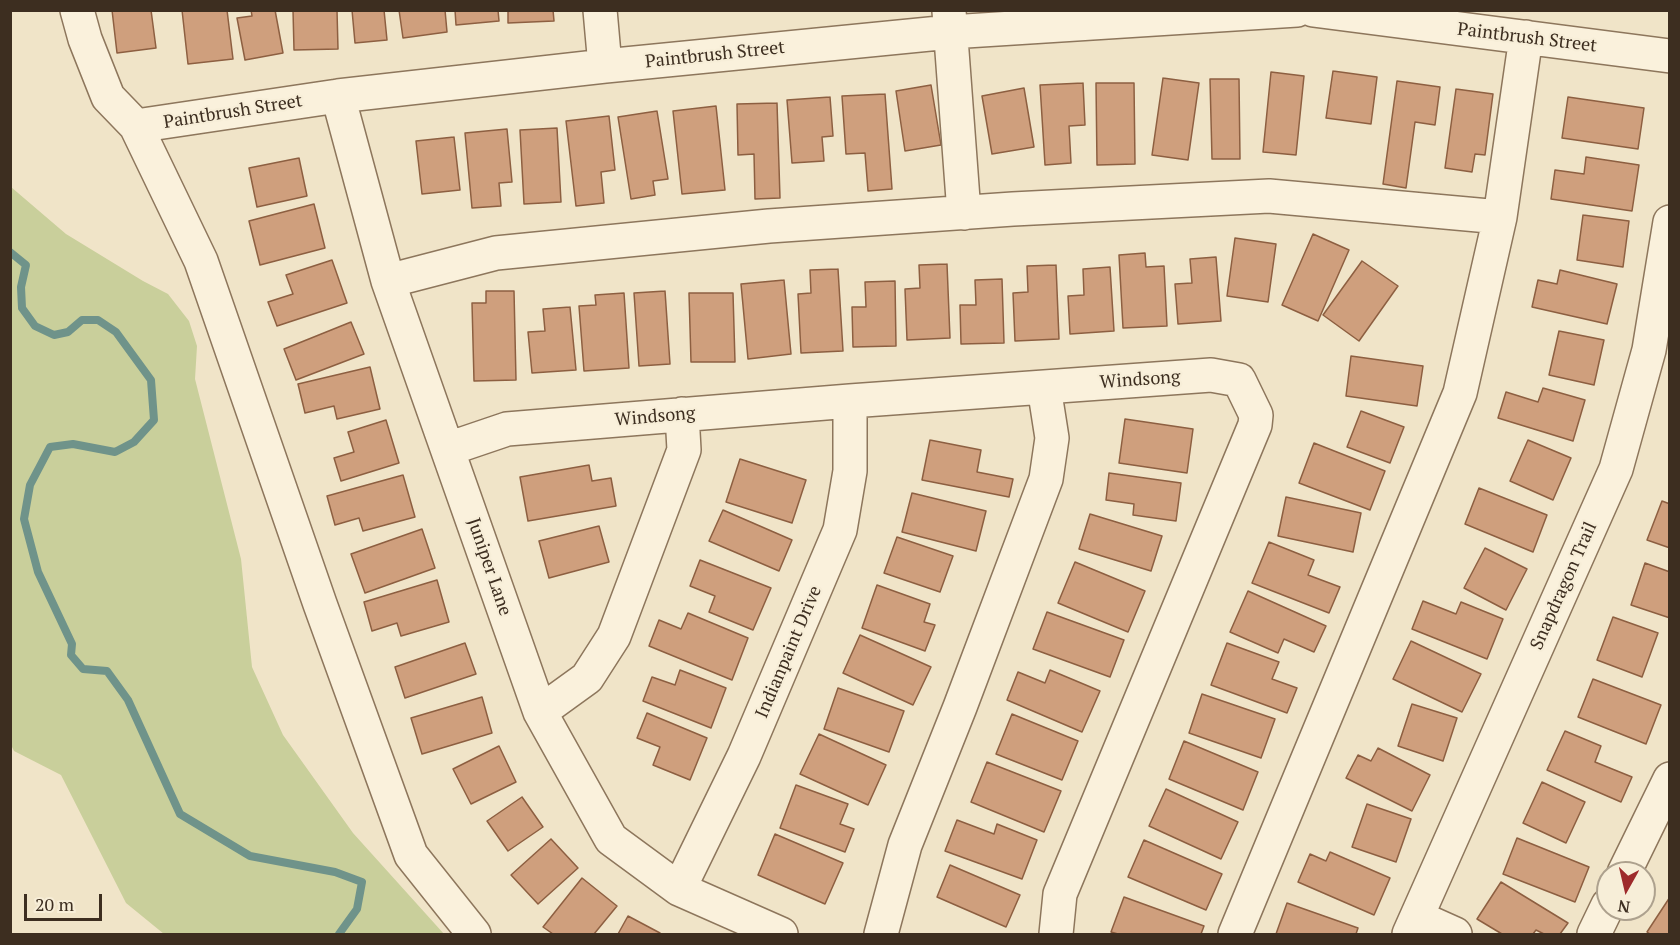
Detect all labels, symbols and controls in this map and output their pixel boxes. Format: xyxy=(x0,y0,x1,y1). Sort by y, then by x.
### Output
street label: Paintbrush Street xyxy=(1456,19,1598,57)
street label: Paintbrush Street xyxy=(644,37,786,73)
street label: Paintbrush Street xyxy=(162,90,304,134)
street label: Windsong xyxy=(1099,366,1181,394)
street label: Windsong xyxy=(614,403,696,431)
street label: Juniper Lane xyxy=(462,515,516,619)
street label: Snapdragon Trail xyxy=(1526,519,1602,653)
street label: Indianpaint Drive xyxy=(751,583,827,721)
north arrow xyxy=(1596,861,1656,921)
scale bar xyxy=(27,882,105,920)
text: 20 m xyxy=(35,892,74,916)
text: N xyxy=(1616,895,1631,919)

